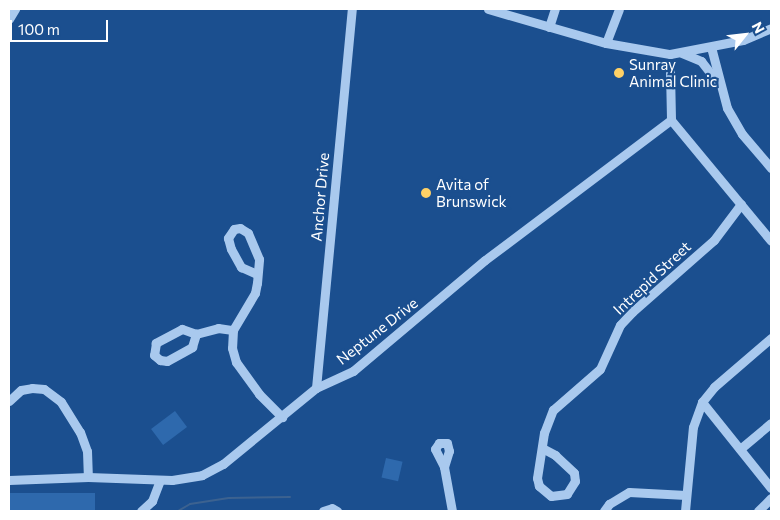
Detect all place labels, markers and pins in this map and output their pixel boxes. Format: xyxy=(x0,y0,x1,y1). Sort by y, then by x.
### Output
place label: Sunray Animal Clinic xyxy=(629,55,717,90)
marker: Sunray Animal Clinic xyxy=(613,67,625,79)
place label: Avita of Brunswick xyxy=(436,175,507,210)
marker: Avita of Brunswick xyxy=(420,187,432,199)

